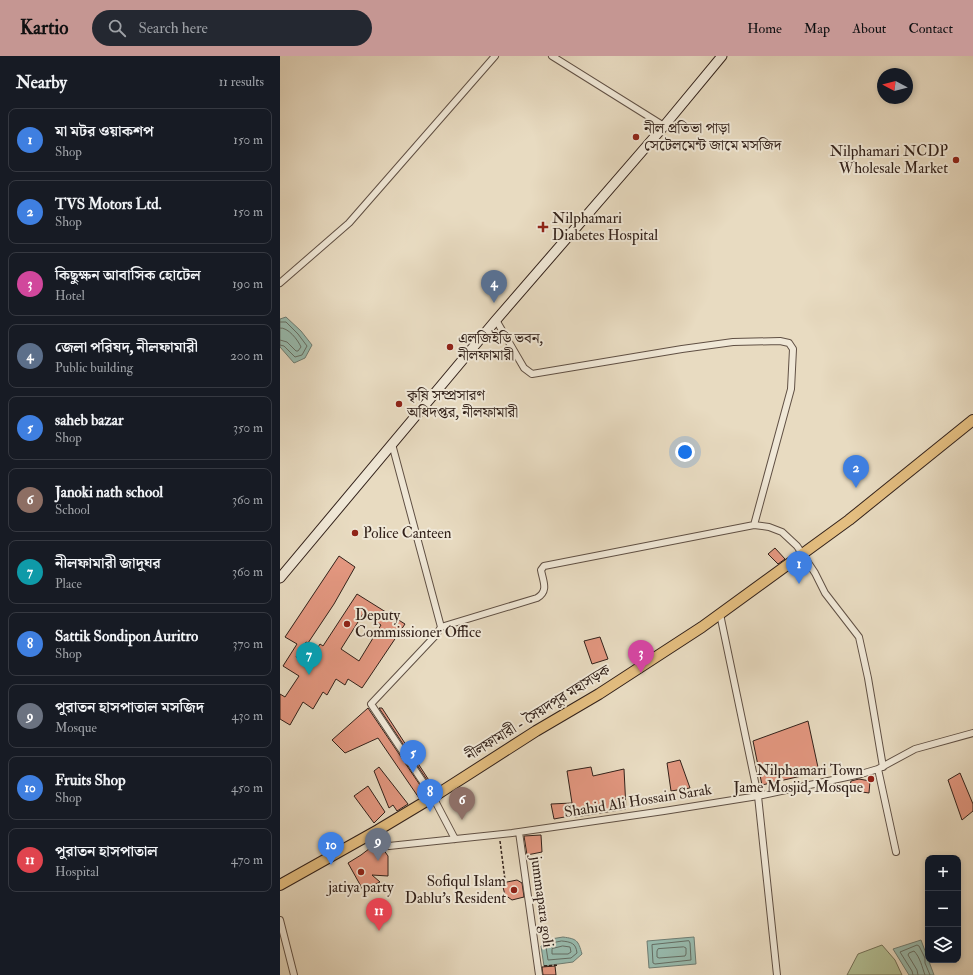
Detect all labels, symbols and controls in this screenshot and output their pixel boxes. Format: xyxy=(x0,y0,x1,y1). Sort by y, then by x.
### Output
search box xyxy=(92,10,372,46)
text: Kartio xyxy=(20,16,68,40)
icon: search xyxy=(106,17,128,39)
text: Search here xyxy=(138,19,208,38)
text: Home xyxy=(747,20,782,37)
text: Map xyxy=(804,20,830,37)
text: About xyxy=(852,20,886,37)
text: Contact xyxy=(908,20,953,37)
north arrow xyxy=(877,68,913,104)
text: Nearby xyxy=(16,72,67,93)
text: 11 results xyxy=(219,74,264,90)
place label: নীল প্রতিভা পাড়া সেটেলমেন্ট জামে মসজিদ xyxy=(643,119,783,155)
text: মা মটর ওয়াকশপ xyxy=(55,122,154,141)
text: 1 xyxy=(28,132,32,148)
text: 150 m xyxy=(233,132,263,148)
marker: নীল প্রতিভা পাড়া সেটেলমেন্ট জামে মসজিদ xyxy=(631,132,641,142)
place label: Nilphamari NCDP Wholesale Market xyxy=(830,142,948,178)
text: Shop xyxy=(55,144,82,160)
marker: Nilphamari NCDP Wholesale Market xyxy=(951,155,961,165)
text: TVS Motors Ltd. xyxy=(55,195,162,214)
text: 2 xyxy=(27,204,33,220)
text: 150 m xyxy=(233,204,263,220)
place label: Nilphamari Diabetes Hospital xyxy=(552,209,658,246)
text: Shop xyxy=(55,214,82,230)
marker: Nilphamari Diabetes Hospital xyxy=(537,221,549,233)
text: কিছুক্ষন আবাসিক হোটেল xyxy=(55,266,201,285)
pin: 4 xyxy=(481,270,507,303)
text: 3 xyxy=(28,276,33,292)
text: 190 m xyxy=(232,276,263,292)
text: Hotel xyxy=(55,288,85,304)
place label: এলজিইডি ভবন, নীলফামারী xyxy=(457,329,544,365)
text: জেলা পরিষদ, নীলফামারী xyxy=(55,338,198,357)
marker: এলজিইডি ভবন, নীলফামারী xyxy=(445,342,455,352)
text: 4 xyxy=(26,348,34,364)
text: 200 m xyxy=(230,348,263,364)
text: Public building xyxy=(55,360,133,376)
place label: কৃষি সম্প্রসারণ অধিদপ্তর, নীলফামারী xyxy=(406,386,518,422)
marker: কৃষি সম্প্রসারণ অধিদপ্তর, নীলফামারী xyxy=(394,399,404,409)
text: saheb bazar xyxy=(55,411,124,430)
text: 5 xyxy=(27,420,33,436)
text: 350 m xyxy=(233,420,263,436)
text: Shop xyxy=(55,430,82,446)
your location xyxy=(675,442,695,462)
pin: 2 xyxy=(843,455,869,488)
text: Janoki nath school xyxy=(55,483,163,502)
text: 6 xyxy=(27,492,33,508)
text: 360 m xyxy=(232,492,263,508)
text: School xyxy=(55,502,90,518)
place label: Police Canteen xyxy=(363,524,452,543)
marker: Police Canteen xyxy=(350,528,360,538)
pin: 1 xyxy=(786,551,812,584)
text: নীলফামারী জাদুঘর xyxy=(55,554,161,573)
text: 7 xyxy=(27,564,33,580)
text: 360 m xyxy=(232,564,263,580)
text: Place xyxy=(55,576,82,592)
place label: Deputy Commissioner Office xyxy=(355,606,481,642)
marker: Deputy Commissioner Office xyxy=(342,619,352,629)
text: Sattik Sondipon Auritro xyxy=(55,627,198,646)
text: 8 xyxy=(27,636,33,652)
text: 370 m xyxy=(233,636,263,652)
pin: 3 xyxy=(628,640,654,673)
pin: 7 xyxy=(296,642,322,675)
text: Shop xyxy=(55,646,82,662)
street label: নীলফামারী - সৈয়দপুর মহাসড়ক xyxy=(461,660,614,766)
text: পুরাতন হাসপাতাল মসজিদ xyxy=(55,698,204,717)
text: 9 xyxy=(27,708,33,724)
text: 430 m xyxy=(232,708,263,724)
text: Mosque xyxy=(55,720,97,736)
pin: 5 xyxy=(400,740,426,773)
place label: Nilphamari Town Jame Mosjid, Mosque xyxy=(733,761,863,798)
text: Fruits Shop xyxy=(55,771,125,790)
marker: Nilphamari Town Jame Mosjid, Mosque xyxy=(866,774,876,784)
pin: 8 xyxy=(417,779,443,812)
text: 10 xyxy=(24,780,36,796)
text: 450 m xyxy=(231,780,263,796)
street label: Shahid Ali Hossain Sarak xyxy=(563,780,713,822)
pin: 6 xyxy=(449,787,475,820)
text: Shop xyxy=(55,790,82,806)
pin: 9 xyxy=(365,828,391,861)
pin: 10 xyxy=(318,832,344,865)
text: পুরাতন হাসপাতাল xyxy=(55,842,158,861)
text: 11 xyxy=(25,852,35,868)
text: 470 m xyxy=(231,852,263,868)
street label: jummapara goli xyxy=(525,852,558,949)
map controls xyxy=(925,855,961,963)
button: + xyxy=(925,855,961,891)
text: Hospital xyxy=(55,864,99,880)
marker: jatiya party xyxy=(356,867,366,877)
place label: Sofiqul Islam Dablu's Resident xyxy=(405,872,506,908)
place label: jatiya party xyxy=(325,878,394,898)
marker: Sofiqul Islam Dablu's Resident xyxy=(509,885,519,895)
button: − xyxy=(925,891,961,927)
pin: 11 xyxy=(366,898,392,931)
button: layers xyxy=(925,927,961,963)

